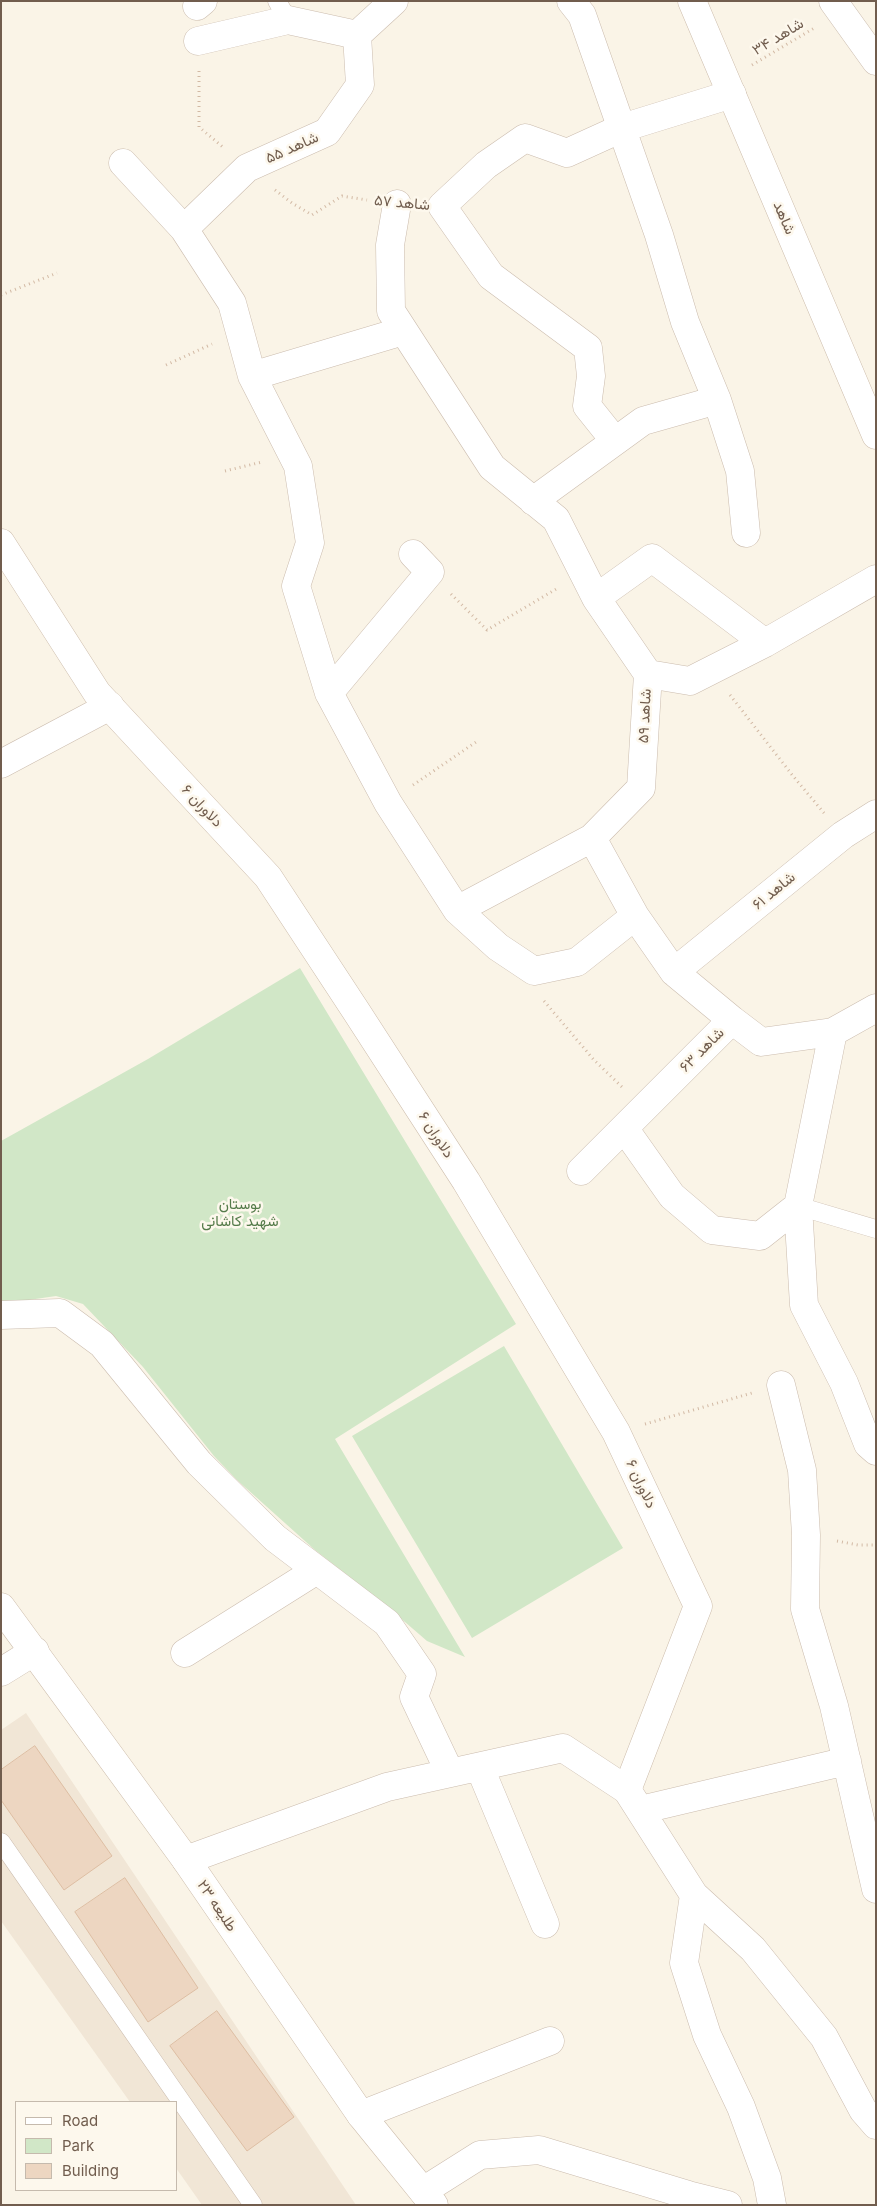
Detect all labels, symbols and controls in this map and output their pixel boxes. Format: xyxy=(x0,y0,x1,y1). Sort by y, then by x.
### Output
street label: شاهد ۳۴ xyxy=(749,15,807,59)
street label: شاهد ۵۵ xyxy=(263,128,321,168)
street label: شاهد ۵۷ xyxy=(373,192,431,214)
street label: شاهد xyxy=(769,199,799,237)
street label: شاهد ۵۹ xyxy=(635,688,655,744)
street label: دلاوران ۶ xyxy=(178,781,226,831)
street label: شاهد ۶۱ xyxy=(749,868,799,914)
street label: شاهد ۶۳ xyxy=(676,1024,728,1076)
street label: دلاوران ۶ xyxy=(414,1108,458,1162)
park label: بوستان شهید کاشانی xyxy=(201,1195,279,1230)
street label: دلاوران ۶ xyxy=(622,1457,660,1511)
street label: طلیعه ۲۳ xyxy=(193,1877,241,1935)
legend xyxy=(15,2101,178,2191)
text: Road xyxy=(62,2111,98,2130)
text: Park xyxy=(62,2136,94,2155)
text: Building xyxy=(62,2161,119,2180)

